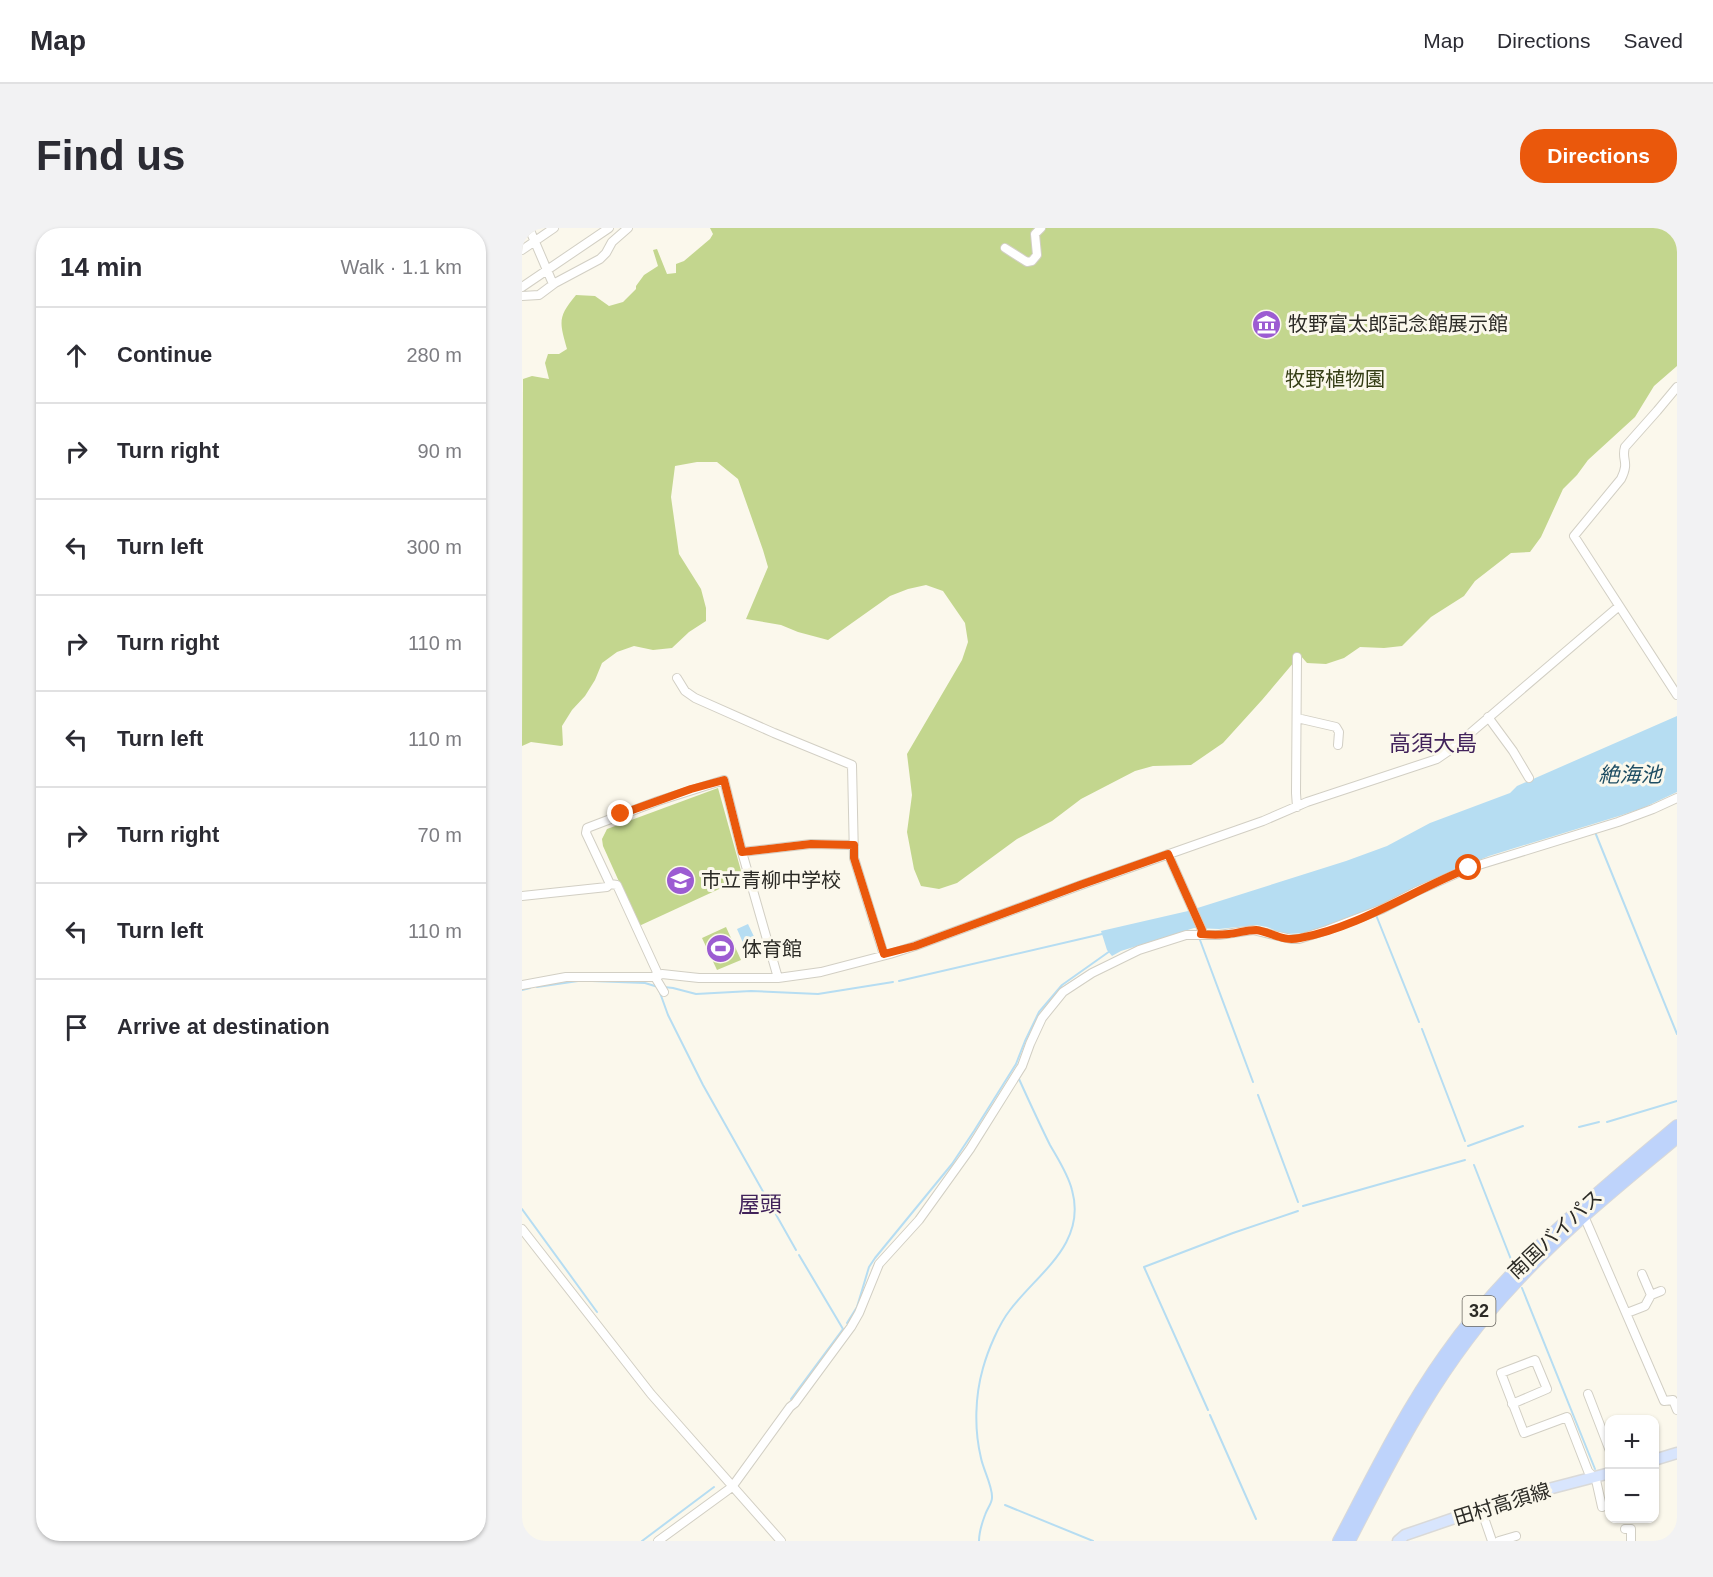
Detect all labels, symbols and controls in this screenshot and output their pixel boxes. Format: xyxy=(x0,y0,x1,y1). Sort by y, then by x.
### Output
text: Map xyxy=(30,25,86,56)
text: Map xyxy=(1423,29,1464,52)
text: Directions xyxy=(1497,29,1590,52)
text: Saved xyxy=(1623,29,1683,52)
button: Directions xyxy=(1520,129,1677,183)
text: Find us xyxy=(36,132,185,179)
text: 14 min xyxy=(60,252,142,282)
text: Walk · 1.1 km xyxy=(341,256,462,278)
museum icon: 牧野富太郎記念館展示館 xyxy=(1251,308,1283,340)
place label: 牧野富太郎記念館展示館 xyxy=(1288,313,1508,335)
icon: ahead xyxy=(60,339,93,372)
text: Continue xyxy=(117,342,212,367)
text: 280 m xyxy=(406,344,462,366)
park label: 牧野植物園 xyxy=(1285,368,1385,390)
icon: right xyxy=(60,435,93,468)
text: Turn right xyxy=(117,438,219,463)
text: 90 m xyxy=(418,440,462,462)
icon: left xyxy=(60,531,93,564)
text: Turn left xyxy=(117,534,203,559)
text: 300 m xyxy=(406,536,462,558)
icon: right xyxy=(60,627,93,660)
text: Turn right xyxy=(117,630,219,655)
text: 110 m xyxy=(408,632,462,654)
icon: left xyxy=(60,723,93,756)
text: Turn left xyxy=(117,726,203,751)
text: 110 m xyxy=(408,728,462,750)
district label: 高須大島 xyxy=(1389,731,1477,756)
water label: 絶海池 xyxy=(1599,763,1663,786)
route end xyxy=(607,800,633,826)
icon: right xyxy=(60,819,93,852)
text: Turn right xyxy=(117,822,219,847)
text: 70 m xyxy=(418,824,462,846)
route start xyxy=(1455,854,1481,880)
school or university icon: 市立青柳中学校 xyxy=(664,864,696,896)
place label: 市立青柳中学校 xyxy=(701,869,841,891)
icon: left xyxy=(60,915,93,948)
text: Turn left xyxy=(117,918,203,943)
text: 110 m xyxy=(408,920,462,942)
sports icon: 体育館 xyxy=(705,933,737,965)
place label: 体育館 xyxy=(742,938,802,960)
icon: arrive xyxy=(60,1011,93,1044)
text: Arrive at destination xyxy=(117,1014,330,1039)
street label: 南国バイパス xyxy=(1504,1185,1606,1283)
district label: 屋頭 xyxy=(738,1192,782,1217)
road number: 32 xyxy=(1462,1296,1496,1326)
map controls xyxy=(1605,1415,1659,1523)
button: + xyxy=(1605,1415,1659,1469)
button: − xyxy=(1605,1469,1659,1523)
street label: 田村高須線 xyxy=(1451,1479,1553,1529)

